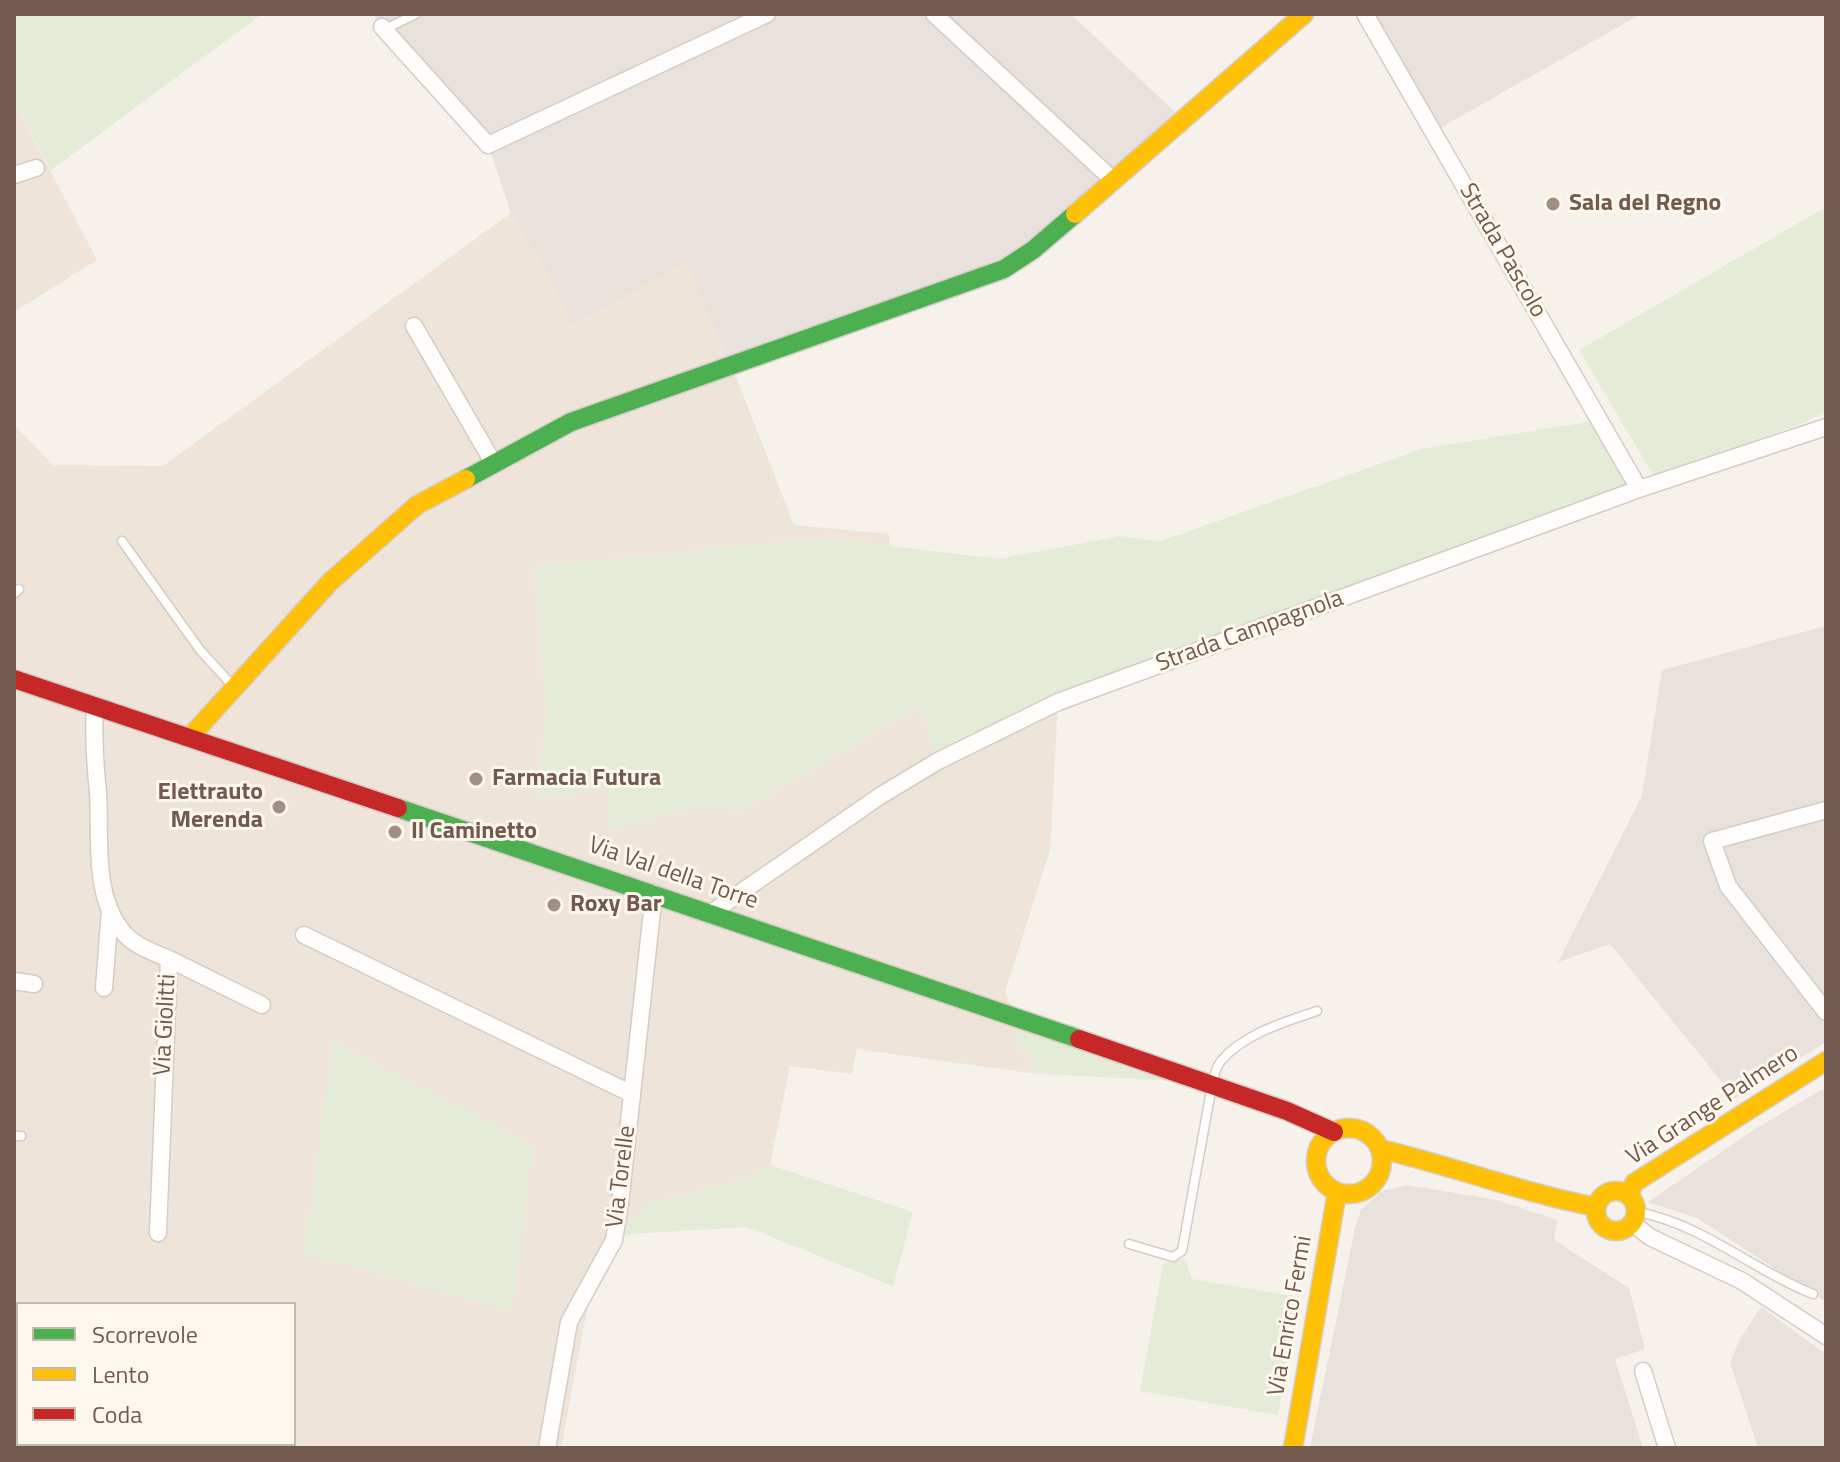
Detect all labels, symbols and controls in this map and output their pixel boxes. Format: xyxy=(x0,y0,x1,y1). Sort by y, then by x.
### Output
street label: Strada Pascolo xyxy=(1452,179,1552,323)
place label: Sala del Regno xyxy=(1569,190,1721,218)
marker: Sala del Regno xyxy=(1544,195,1562,213)
street label: Strada Campagnola xyxy=(1153,585,1347,679)
place label: Farmacia Futura xyxy=(492,765,661,793)
marker: Farmacia Futura xyxy=(467,770,485,788)
place label: Elettrauto Merenda xyxy=(158,779,263,835)
marker: Elettrauto Merenda xyxy=(270,798,288,816)
place label: Il Caminetto xyxy=(411,818,537,846)
marker: Il Caminetto xyxy=(386,823,404,841)
street label: Via Val della Torre xyxy=(584,831,762,917)
place label: Roxy Bar xyxy=(570,891,662,919)
marker: Roxy Bar xyxy=(545,896,563,914)
street label: Via Giolitti xyxy=(149,973,183,1077)
street label: Via Grange Palmero xyxy=(1622,1040,1804,1172)
street label: Via Torelle xyxy=(601,1124,643,1230)
street label: Via Enrico Fermi xyxy=(1263,1234,1319,1398)
legend xyxy=(16,1302,296,1446)
text: Scorrevole xyxy=(92,1316,198,1352)
text: Lento xyxy=(92,1356,149,1392)
text: Coda xyxy=(92,1396,142,1432)

